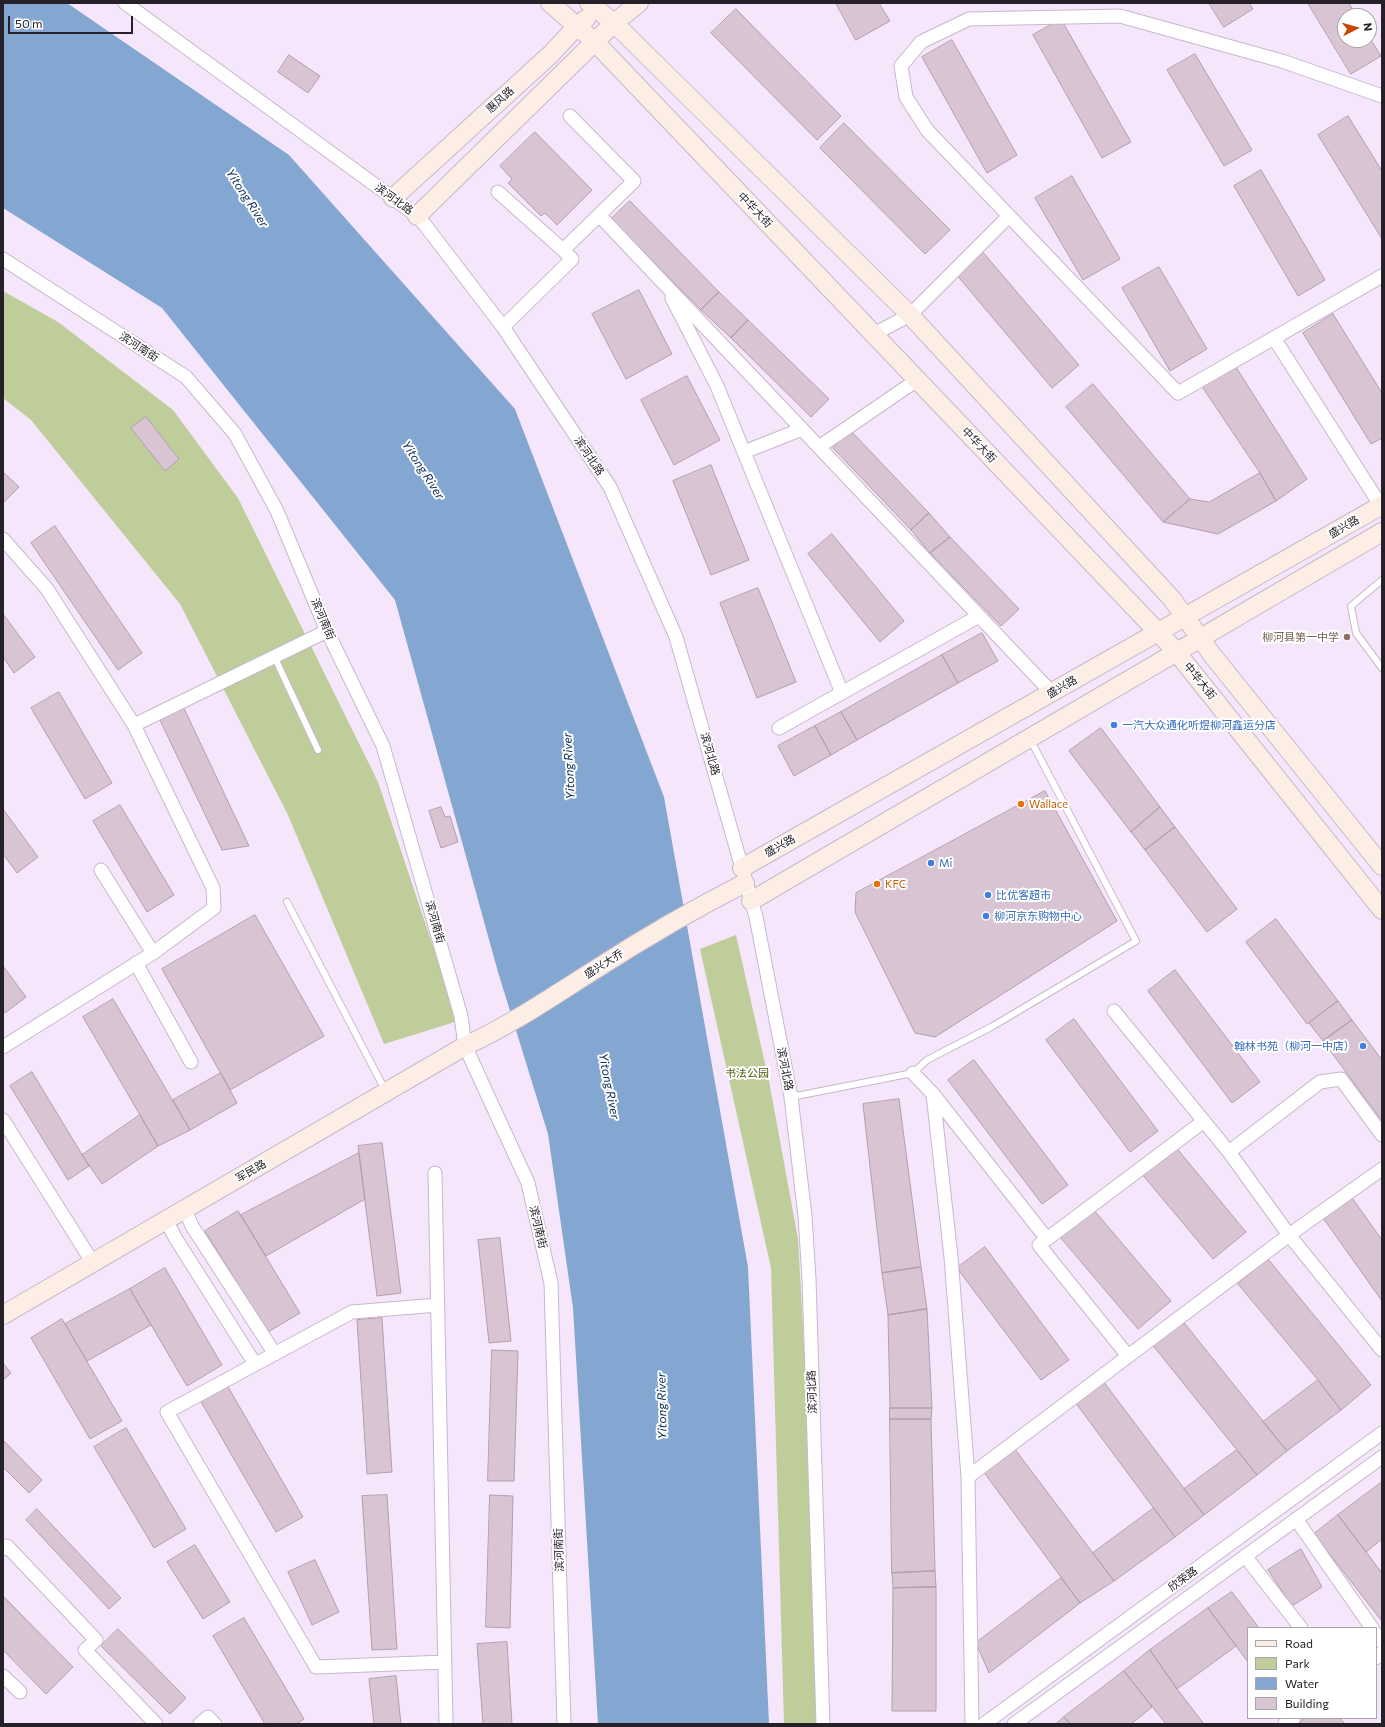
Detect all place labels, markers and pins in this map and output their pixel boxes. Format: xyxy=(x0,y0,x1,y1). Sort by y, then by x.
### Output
place label: 柳河县第一中学 xyxy=(1262,630,1339,644)
marker: 柳河县第一中学 xyxy=(1342,632,1352,642)
place label: 一汽大众通化听煜柳河鑫运分店 xyxy=(1122,718,1276,732)
marker: 一汽大众通化听煜柳河鑫运分店 xyxy=(1109,720,1119,730)
place label: Wallace xyxy=(1029,797,1068,811)
marker: Wallace xyxy=(1016,799,1026,809)
place label: Mi xyxy=(939,856,952,870)
marker: Mi xyxy=(926,858,936,868)
place label: KFC xyxy=(885,877,906,891)
marker: KFC xyxy=(872,879,882,889)
place label: 比优客超市 xyxy=(996,888,1051,902)
marker: 比优客超市 xyxy=(983,890,993,900)
place label: 柳河京东购物中心 xyxy=(994,909,1082,923)
marker: 柳河京东购物中心 xyxy=(981,911,991,921)
place label: 翰林书苑（柳河一中店） xyxy=(1234,1039,1355,1053)
marker: 翰林书苑（柳河一中店） xyxy=(1358,1041,1368,1051)

